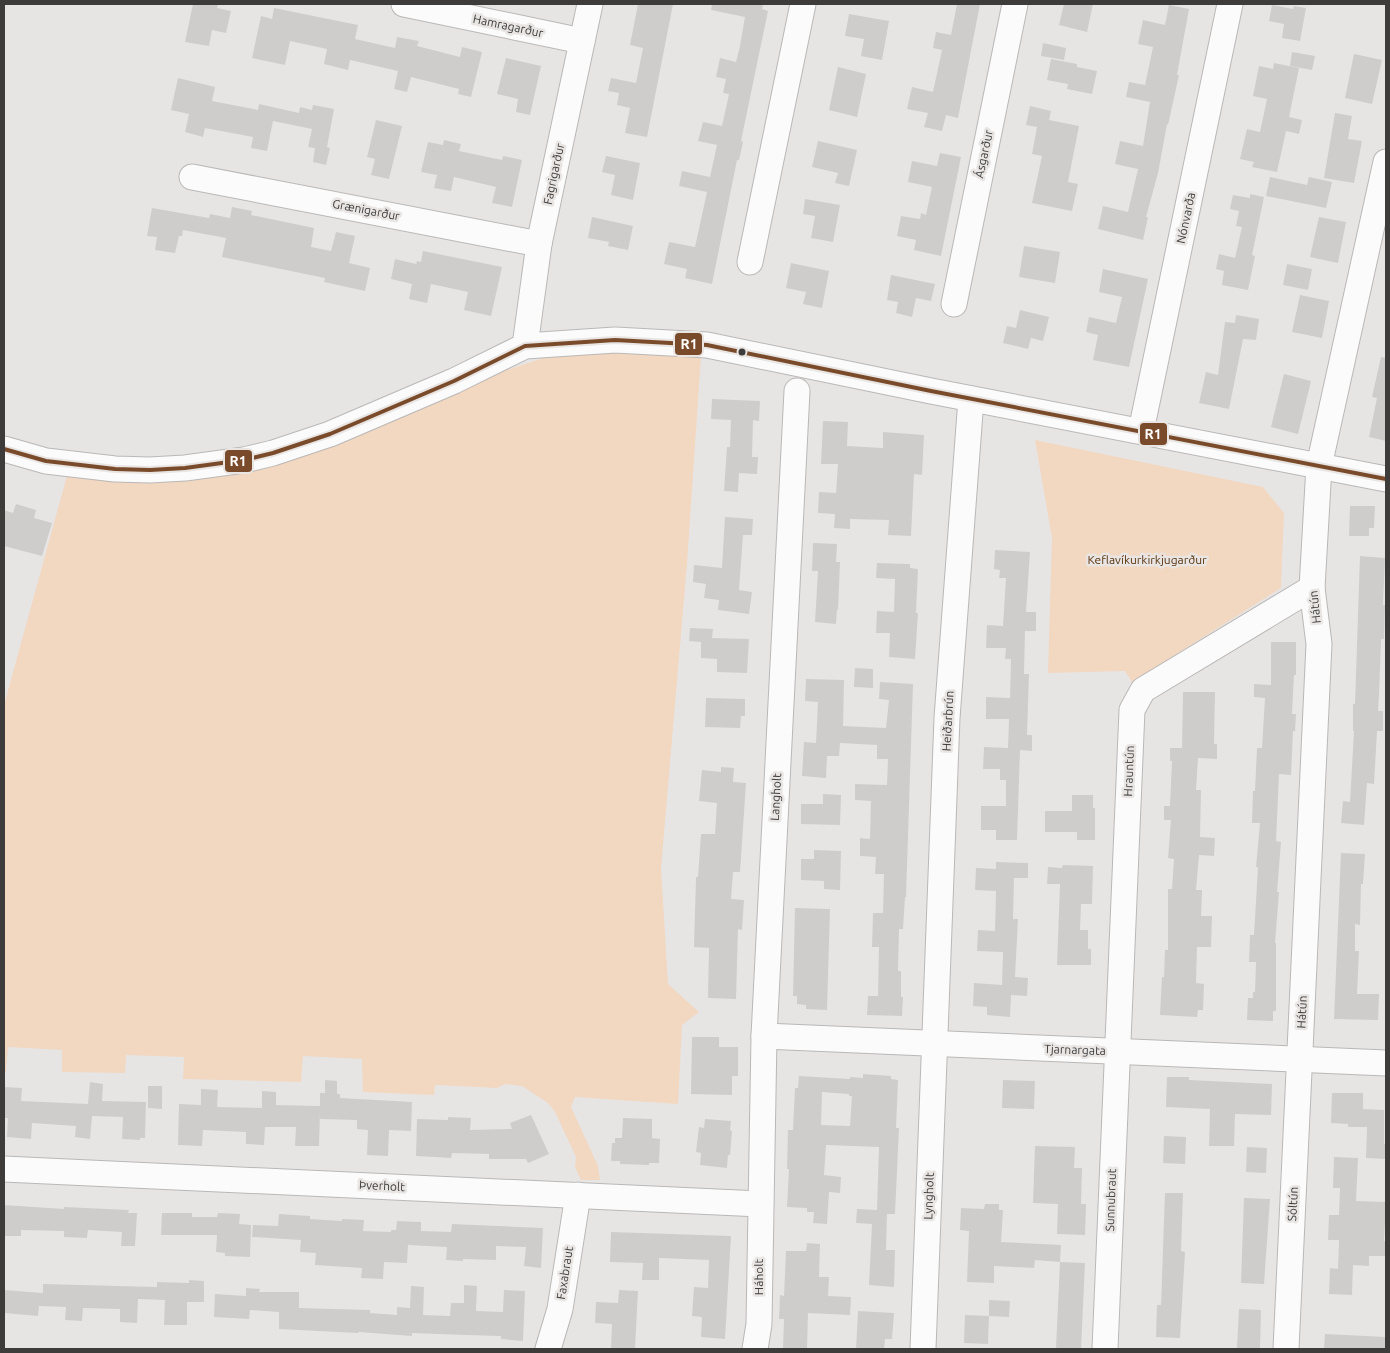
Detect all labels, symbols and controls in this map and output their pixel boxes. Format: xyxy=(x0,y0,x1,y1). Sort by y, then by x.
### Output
street label: Hamragarður xyxy=(472,12,545,39)
street label: Ásgarður xyxy=(972,128,995,179)
street label: Fagrigarður xyxy=(541,142,566,206)
street label: Nónvarða xyxy=(1174,191,1197,245)
street label: Grænigarður xyxy=(331,197,401,223)
line badge: R1 xyxy=(674,332,703,356)
text: R1 xyxy=(680,336,698,352)
unlabelled marker xyxy=(737,347,747,357)
line badge: R1 xyxy=(1139,422,1168,446)
text: R1 xyxy=(1144,426,1162,442)
line badge: R1 xyxy=(224,449,253,473)
text: R1 xyxy=(229,453,247,469)
park label: Keflavíkurkirkjugarður xyxy=(1087,553,1207,566)
street label: Hátún xyxy=(1306,590,1323,624)
street label: Heiðarbrún xyxy=(939,690,956,752)
street label: Hrauntún xyxy=(1121,745,1136,797)
street label: Langholt xyxy=(768,773,783,821)
street label: Hátún xyxy=(1294,995,1309,1029)
street label: Tjarnargata xyxy=(1044,1042,1106,1057)
street label: Sunnubraut xyxy=(1103,1168,1118,1232)
street label: Lyngholt xyxy=(921,1172,936,1220)
street label: Þverholt xyxy=(359,1178,406,1193)
street label: Sóltún xyxy=(1285,1186,1300,1222)
street label: Faxabraut xyxy=(554,1245,575,1300)
street label: Háholt xyxy=(752,1259,765,1295)

